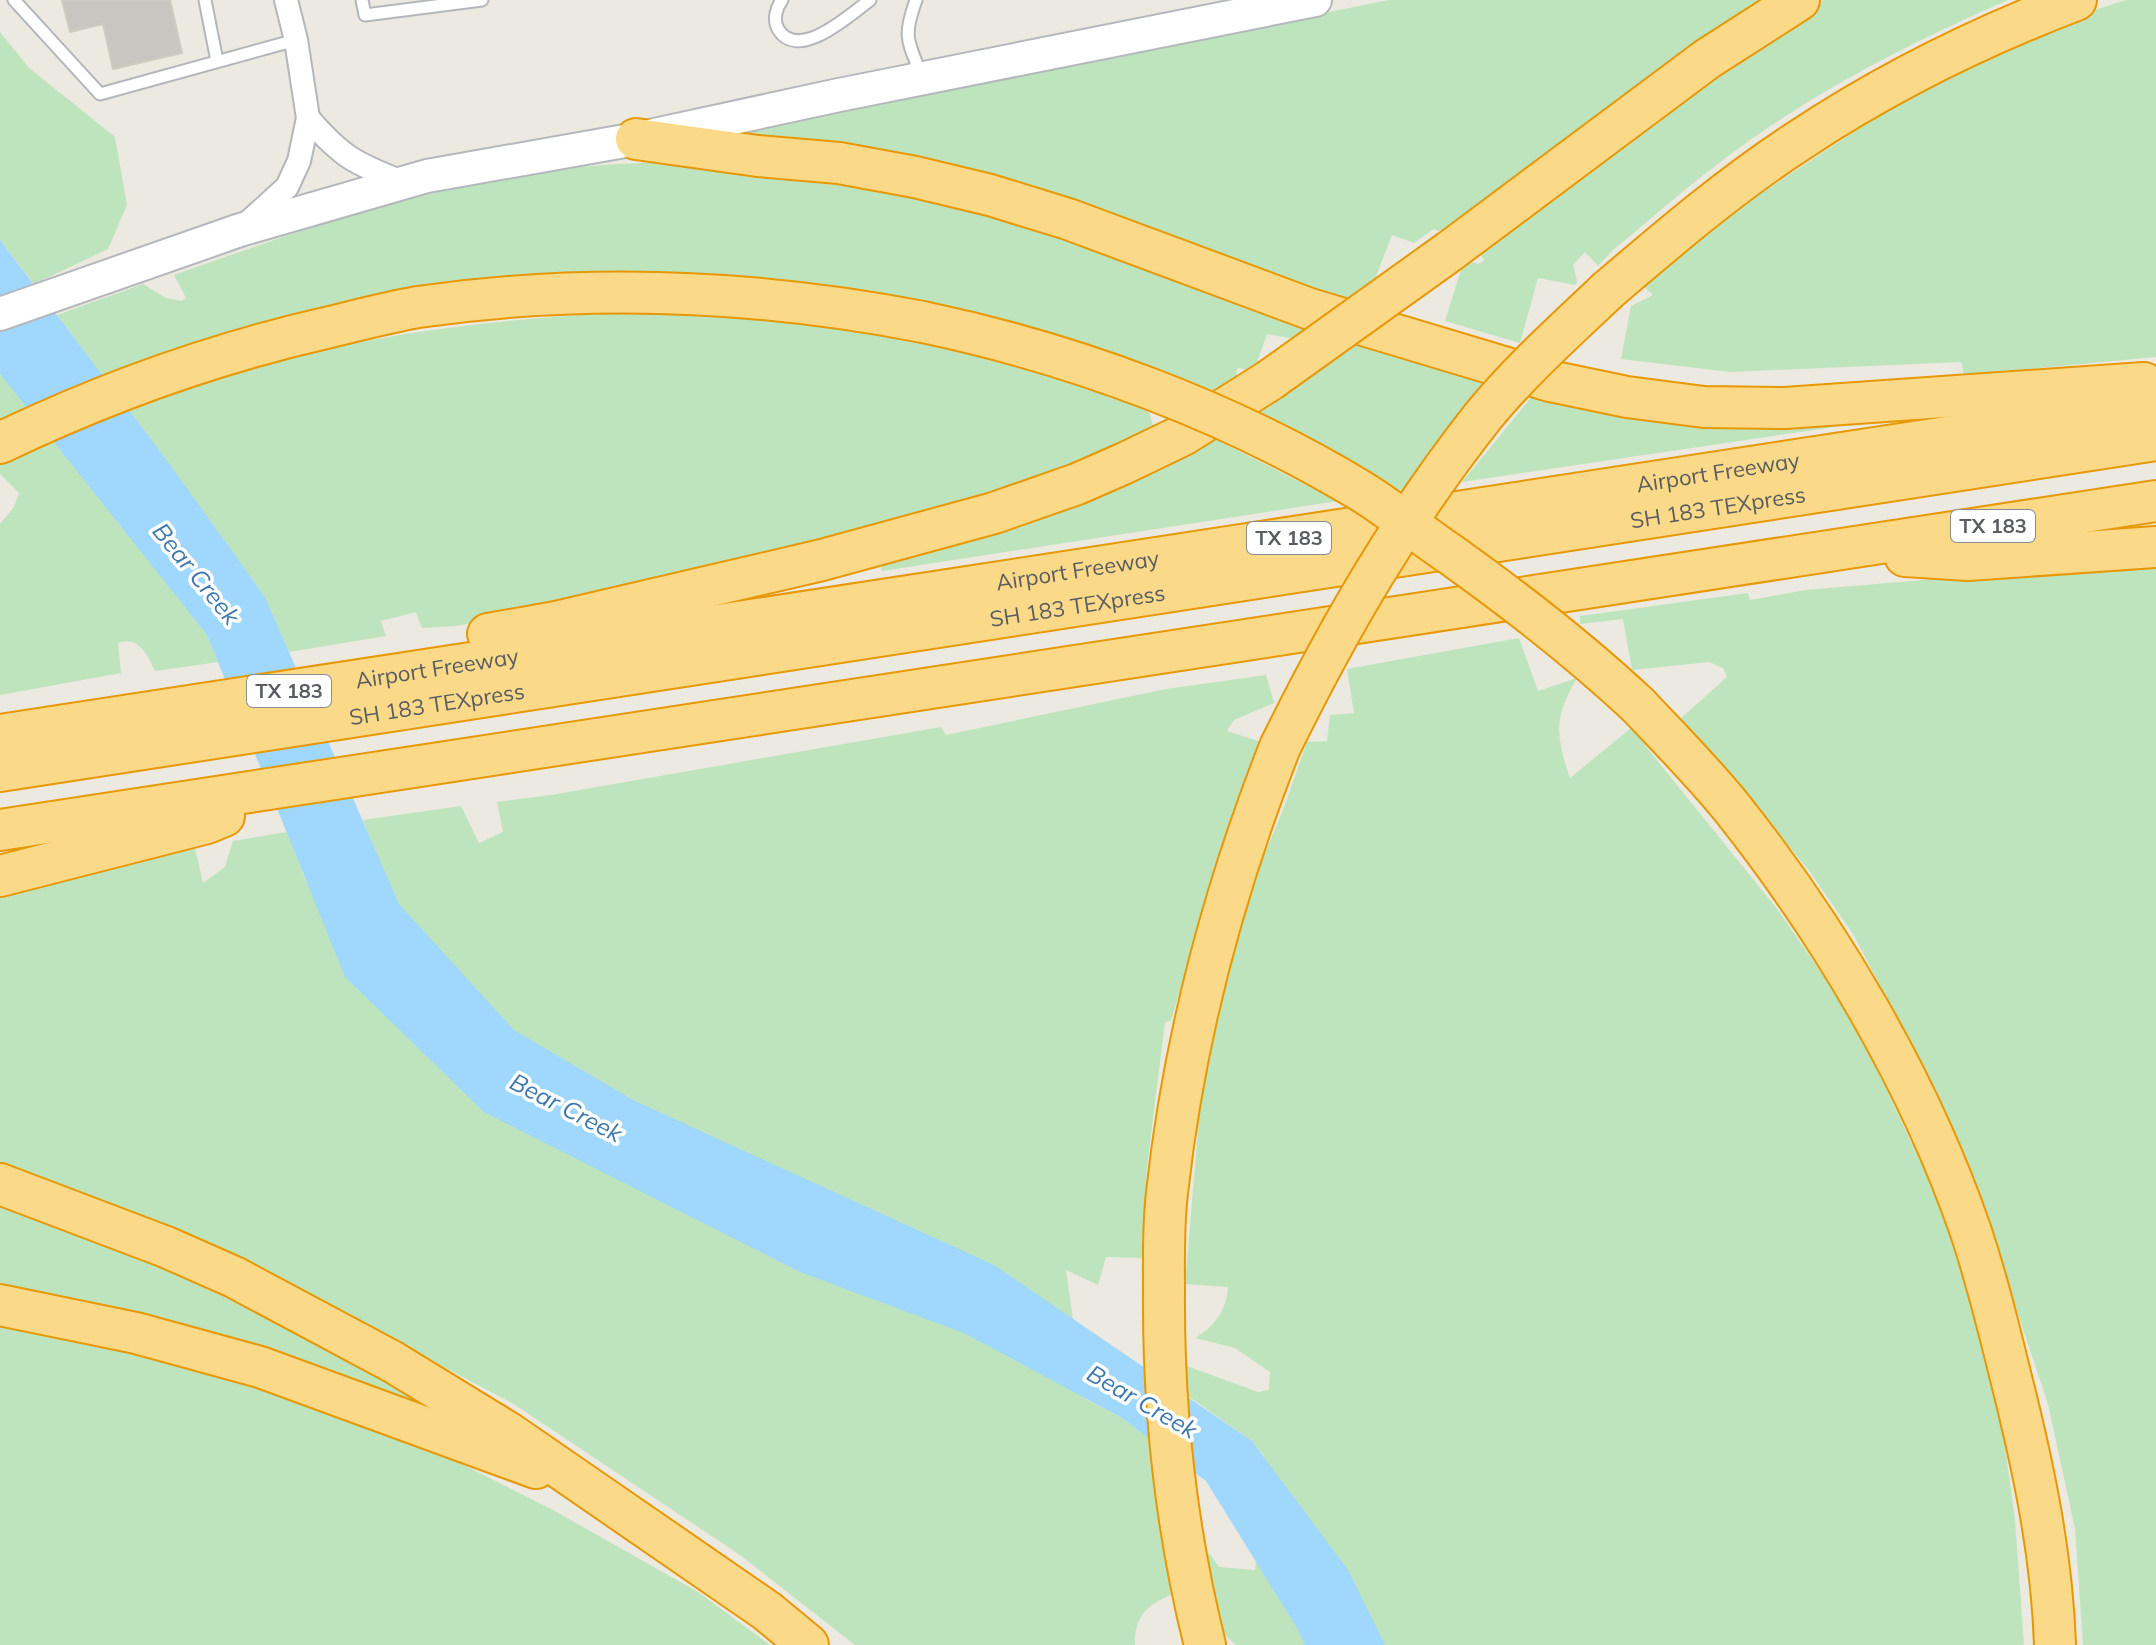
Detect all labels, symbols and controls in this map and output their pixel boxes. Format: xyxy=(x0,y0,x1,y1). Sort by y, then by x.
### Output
street label: Airport Freeway xyxy=(1634,446,1802,498)
street label: SH 183 TEXpress xyxy=(1628,480,1807,535)
road number: TX 183 xyxy=(1951,510,2035,542)
water label: Bear Creek xyxy=(147,516,247,631)
road number: TX 183 xyxy=(1247,522,1331,554)
street label: Airport Freeway xyxy=(994,544,1161,596)
street label: SH 183 TEXpress xyxy=(988,578,1167,633)
street label: Airport Freeway xyxy=(353,642,521,694)
road number: TX 183 xyxy=(247,675,331,707)
street label: SH 183 TEXpress xyxy=(347,677,526,731)
water label: Bear Creek xyxy=(505,1066,628,1149)
water label: Bear Creek xyxy=(1082,1358,1203,1445)

